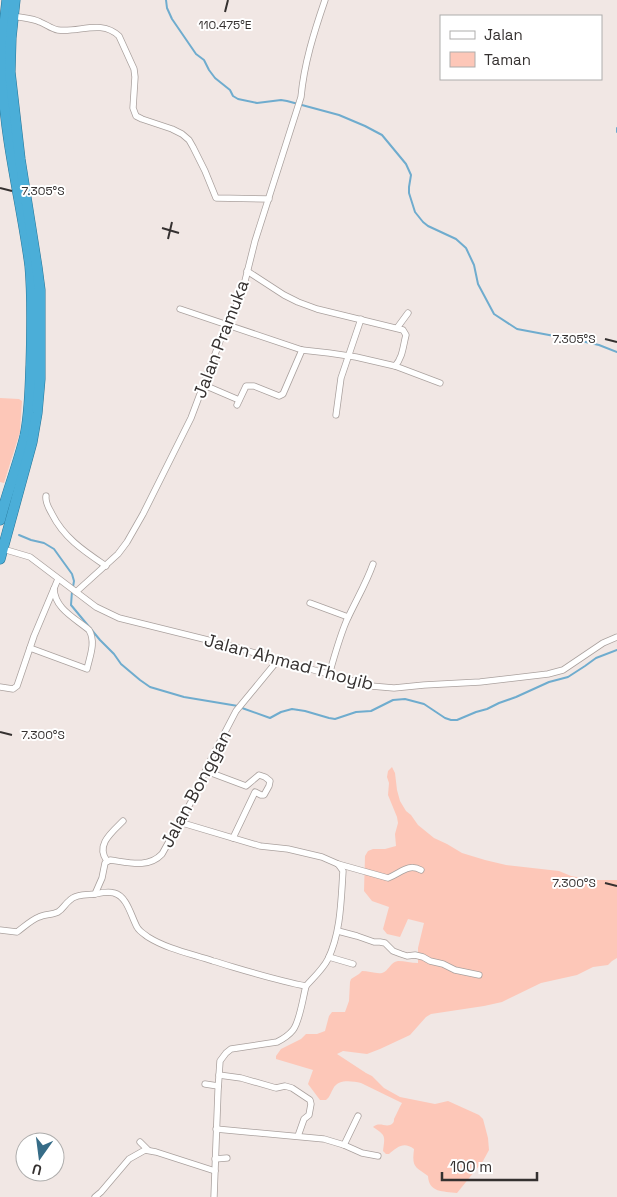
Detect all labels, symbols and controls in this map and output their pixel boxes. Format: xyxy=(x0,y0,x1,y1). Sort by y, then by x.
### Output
legend xyxy=(440,15,602,80)
text: 110.475°E xyxy=(199,17,252,33)
text: Jalan xyxy=(484,25,523,44)
text: Taman xyxy=(484,50,531,69)
text: 7.305°S xyxy=(21,183,65,199)
street label: Jalan Pramuka xyxy=(187,276,254,401)
text: 7.305°S xyxy=(552,331,596,347)
street label: Jalan Ahmad Thoyib xyxy=(202,628,376,695)
street label: Jalan Bonggan xyxy=(155,726,236,851)
text: 7.300°S xyxy=(21,727,65,743)
text: 7.300°S xyxy=(552,875,596,891)
north arrow xyxy=(15,1132,65,1182)
scale bar xyxy=(442,1150,537,1182)
text: 100 m xyxy=(450,1157,492,1176)
text: U xyxy=(30,1160,44,1179)

